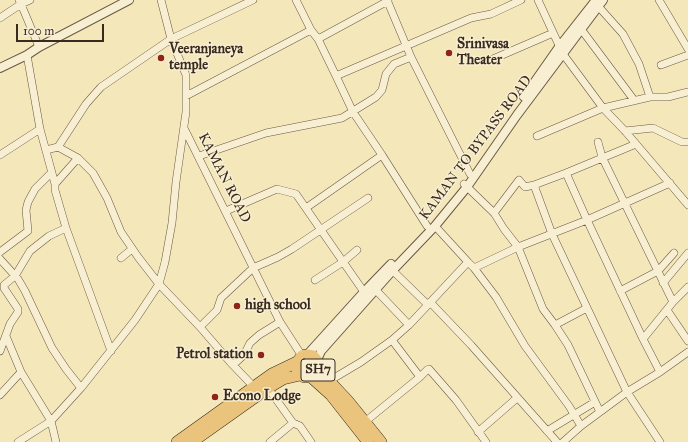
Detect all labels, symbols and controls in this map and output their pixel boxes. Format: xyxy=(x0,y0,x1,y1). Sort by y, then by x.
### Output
scale bar xyxy=(18,16,106,42)
text: 100 m xyxy=(23,24,54,38)
place label: Srinivasa Theater xyxy=(457,37,509,70)
place label: Veeranjaneya temple xyxy=(169,42,243,74)
marker: Srinivasa Theater xyxy=(444,48,454,58)
marker: Veeranjaneya temple xyxy=(156,53,166,63)
street label: KAMAN TO BYPASS ROAD xyxy=(416,73,536,223)
street label: KAMAN ROAD xyxy=(194,130,254,226)
place label: high school xyxy=(245,298,311,314)
marker: high school xyxy=(232,301,242,311)
place label: Petrol station xyxy=(176,347,253,363)
marker: Petrol station xyxy=(256,350,266,360)
road number: SH7 xyxy=(301,359,335,381)
place label: Econo Lodge xyxy=(223,389,301,405)
marker: Econo Lodge xyxy=(210,392,220,402)

